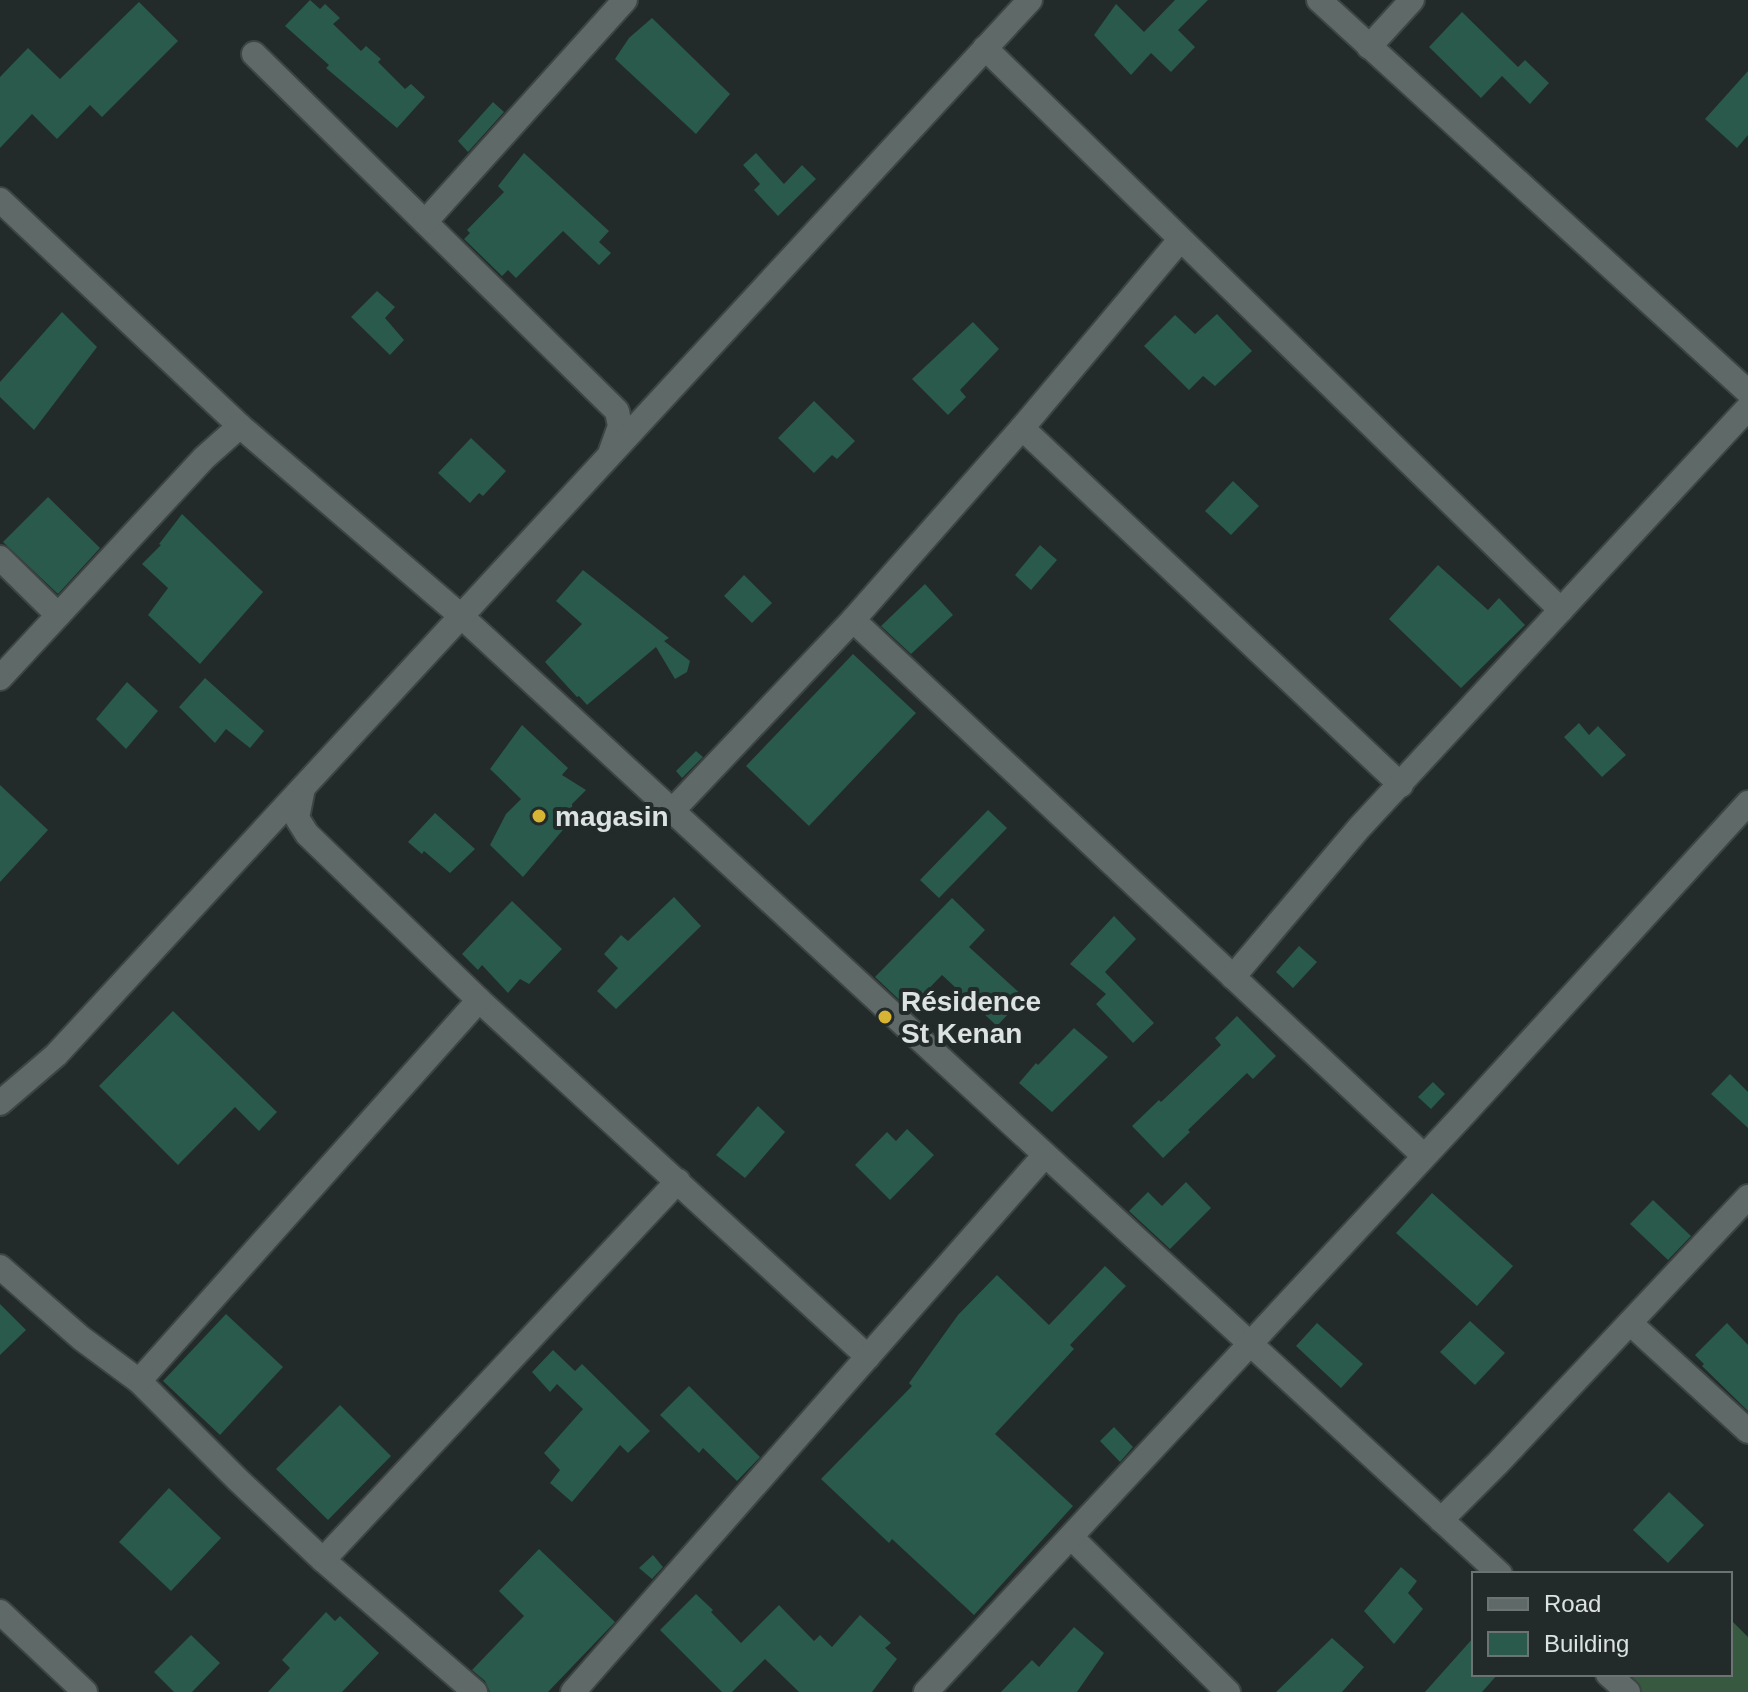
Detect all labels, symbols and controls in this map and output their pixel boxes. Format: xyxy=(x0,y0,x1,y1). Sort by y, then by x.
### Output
place label: magasin xyxy=(555,801,669,832)
marker: magasin xyxy=(530,807,548,825)
place label: Résidence St Kenan xyxy=(901,986,1041,1049)
marker: Résidence St Kenan xyxy=(876,1008,894,1026)
legend xyxy=(1472,1572,1732,1676)
text: Road xyxy=(1544,1590,1601,1617)
text: Building xyxy=(1544,1630,1629,1657)

